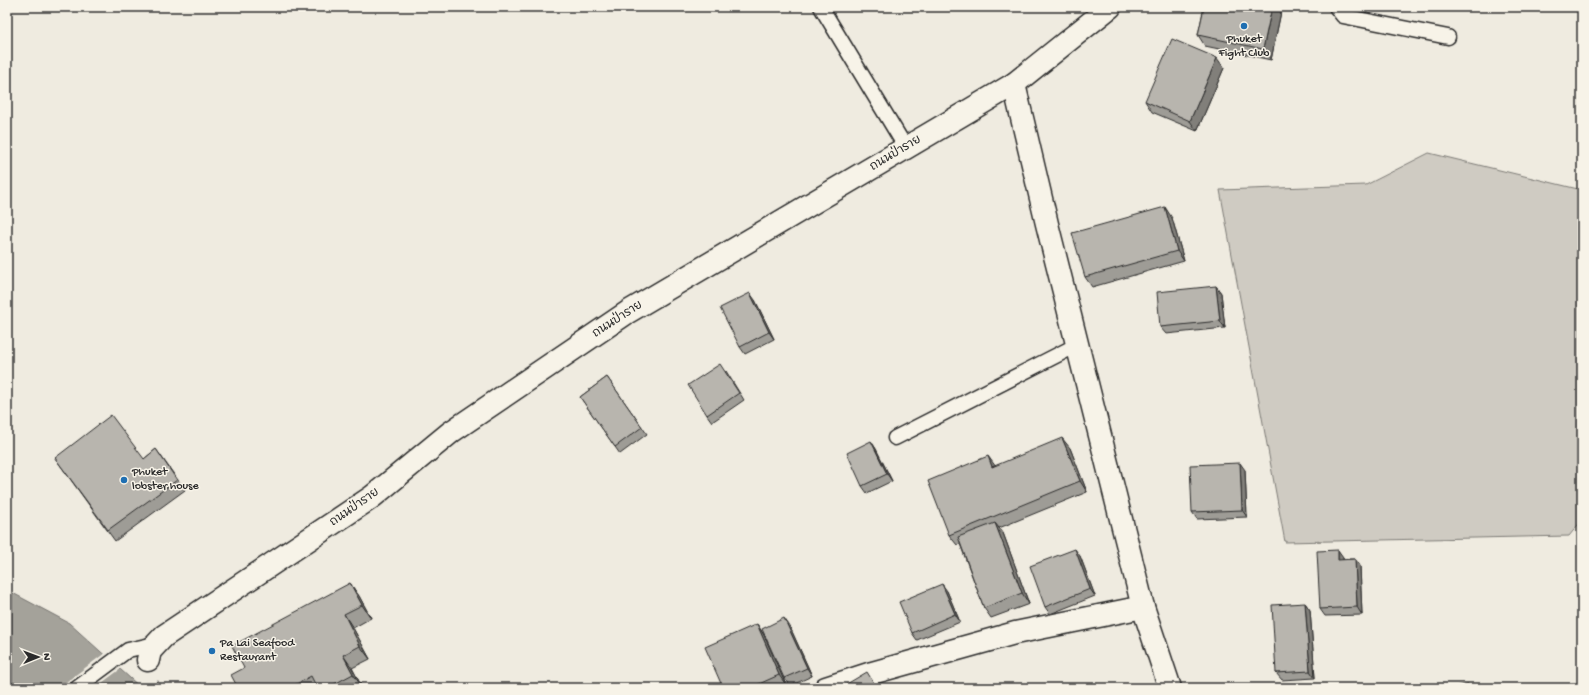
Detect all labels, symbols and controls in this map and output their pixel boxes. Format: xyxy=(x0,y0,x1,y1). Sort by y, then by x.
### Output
marker: Phuket Fight Club xyxy=(1239,21,1249,31)
place label: Phuket Fight Club xyxy=(1218,33,1270,61)
street label: ถนนป่าราย xyxy=(866,131,924,175)
street label: ถนนป่าราย xyxy=(589,296,646,341)
place label: Phuket lobster house xyxy=(131,466,200,494)
marker: Phuket lobster house xyxy=(119,475,129,485)
street label: ถนนป่าราย xyxy=(326,483,382,530)
north arrow xyxy=(18,637,58,677)
place label: Pa Lai Seafood Restaurant xyxy=(219,637,295,665)
marker: Pa Lai Seafood Restaurant xyxy=(207,646,217,656)
text: N xyxy=(40,653,52,661)

